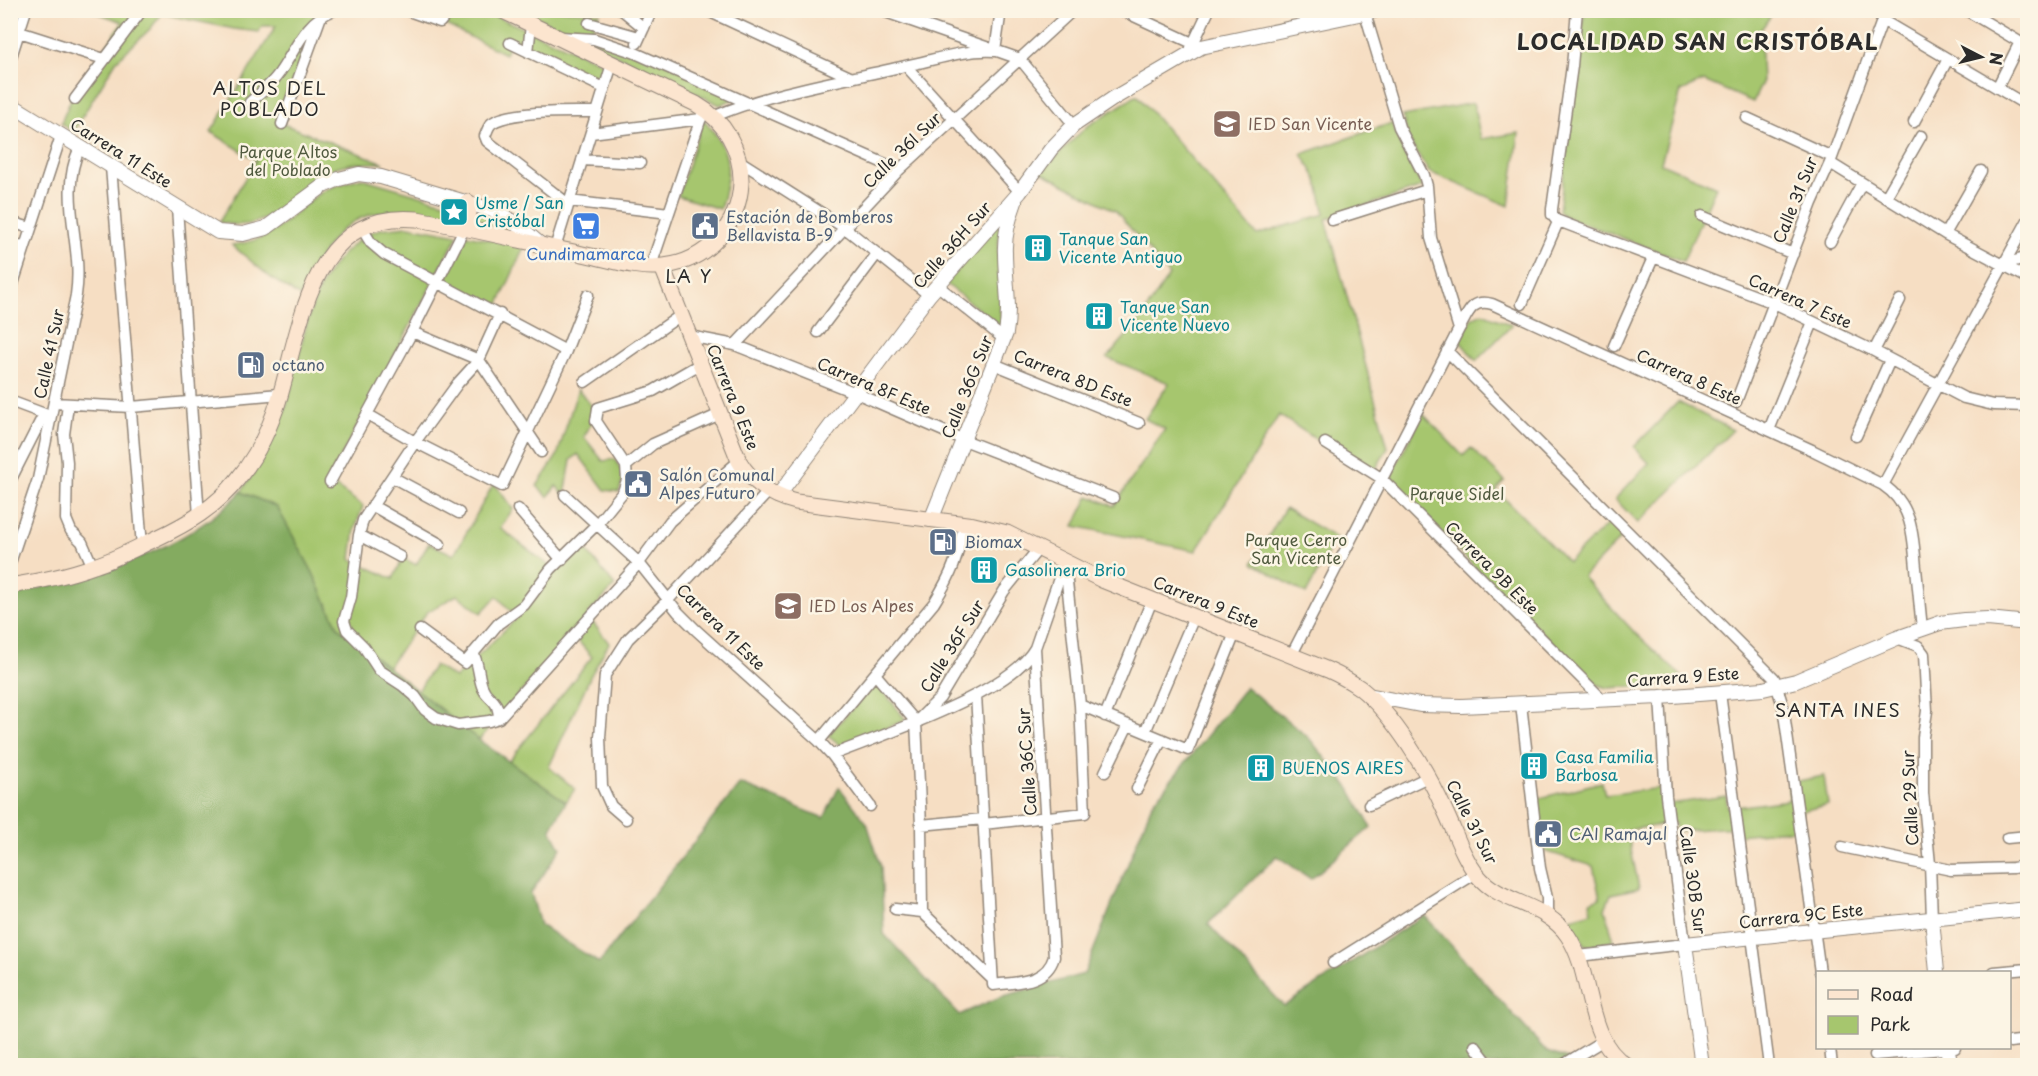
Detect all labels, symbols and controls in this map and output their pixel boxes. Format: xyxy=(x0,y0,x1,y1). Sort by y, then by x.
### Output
district label: LOCALIDAD SAN CRISTÓBAL xyxy=(1517,24,1879,57)
north arrow xyxy=(1951,27,2011,87)
text: N xyxy=(1984,51,2010,67)
district label: ALTOS DEL POBLADO xyxy=(213,74,327,122)
street label: Calle 36I Sur xyxy=(857,105,946,193)
school or university icon: IED San Vicente xyxy=(1211,108,1243,140)
street label: Carrera 11 Este xyxy=(66,111,177,193)
place label: IED San Vicente xyxy=(1248,111,1373,135)
park label: Parque Altos del Poblado xyxy=(239,139,337,181)
street label: Calle 31 Sur xyxy=(1766,152,1823,247)
place label: Usme / San Cristóbal xyxy=(475,190,564,232)
street label: Calle 36H Sur xyxy=(906,195,996,293)
place icon: Usme / San Cristóbal xyxy=(438,196,470,228)
place label: Estación de Bomberos Bellavista B-9 xyxy=(726,204,893,246)
supermarket icon: Cundimamarca xyxy=(570,210,602,242)
public building icon: Estación de Bomberos Bellavista B-9 xyxy=(689,210,721,242)
place label: Tanque San Vicente Antiguo xyxy=(1059,226,1183,268)
building icon: Tanque San Vicente Antiguo xyxy=(1022,232,1054,264)
place label: Cundimamarca xyxy=(526,241,646,265)
district label: LA Y xyxy=(665,262,713,289)
street label: Carrera 7 Este xyxy=(1745,267,1856,334)
place label: Tanque San Vicente Nuevo xyxy=(1120,294,1230,336)
building icon: Tanque San Vicente Nuevo xyxy=(1083,300,1115,332)
street label: Calle 41 Sur xyxy=(27,306,69,401)
street label: Calle 36G Sur xyxy=(934,331,998,442)
street label: Carrera 9 Este xyxy=(702,340,766,453)
street label: Carrera 8D Este xyxy=(1010,342,1136,412)
street label: Carrera 8 Este xyxy=(1633,342,1746,410)
fuel station icon: octano xyxy=(235,349,267,381)
street label: Carrera 8F Este xyxy=(814,350,935,420)
place label: octano xyxy=(272,352,325,376)
place label: Salón Comunal Alpes Futuro xyxy=(659,462,775,504)
public building icon: Salón Comunal Alpes Futuro xyxy=(622,468,654,500)
park label: Parque Sidel xyxy=(1410,481,1504,505)
street label: Carrera 9B Este xyxy=(1440,515,1545,620)
fuel station icon: Biomax xyxy=(927,526,959,558)
park label: Parque Cerro San Vicente xyxy=(1245,527,1347,569)
place label: Biomax xyxy=(964,529,1022,553)
building icon: Gasolinera Brio xyxy=(968,554,1000,586)
place label: Gasolinera Brio xyxy=(1005,557,1126,581)
street label: Carrera 9 Este xyxy=(1150,569,1263,633)
street label: Carrera 11 Este xyxy=(672,577,772,675)
school or university icon: IED Los Alpes xyxy=(772,590,804,622)
place label: IED Los Alpes xyxy=(809,593,914,617)
street label: Calle 36F Sur xyxy=(913,594,990,697)
street label: Carrera 9 Este xyxy=(1626,660,1740,692)
district label: SANTA INES xyxy=(1775,696,1901,723)
street label: Calle 36C Sur xyxy=(1010,707,1042,817)
place label: Casa Familia Barbosa xyxy=(1555,744,1654,786)
building icon: Casa Familia Barbosa xyxy=(1518,750,1550,782)
street label: Calle 29 Sur xyxy=(1895,750,1923,846)
building icon: BUENOS AIRES xyxy=(1245,752,1277,784)
place label: BUENOS AIRES xyxy=(1282,755,1404,779)
street label: Calle 31 Sur xyxy=(1441,775,1505,868)
public building icon: CAI Ramajal xyxy=(1532,818,1564,850)
place label: CAI Ramajal xyxy=(1569,821,1667,845)
street label: Calle 30B Sur xyxy=(1675,824,1714,936)
street label: Carrera 9C Este xyxy=(1737,897,1864,933)
legend xyxy=(1816,971,2011,1049)
text: Road xyxy=(1870,980,1914,1007)
text: Park xyxy=(1870,1010,1910,1037)

